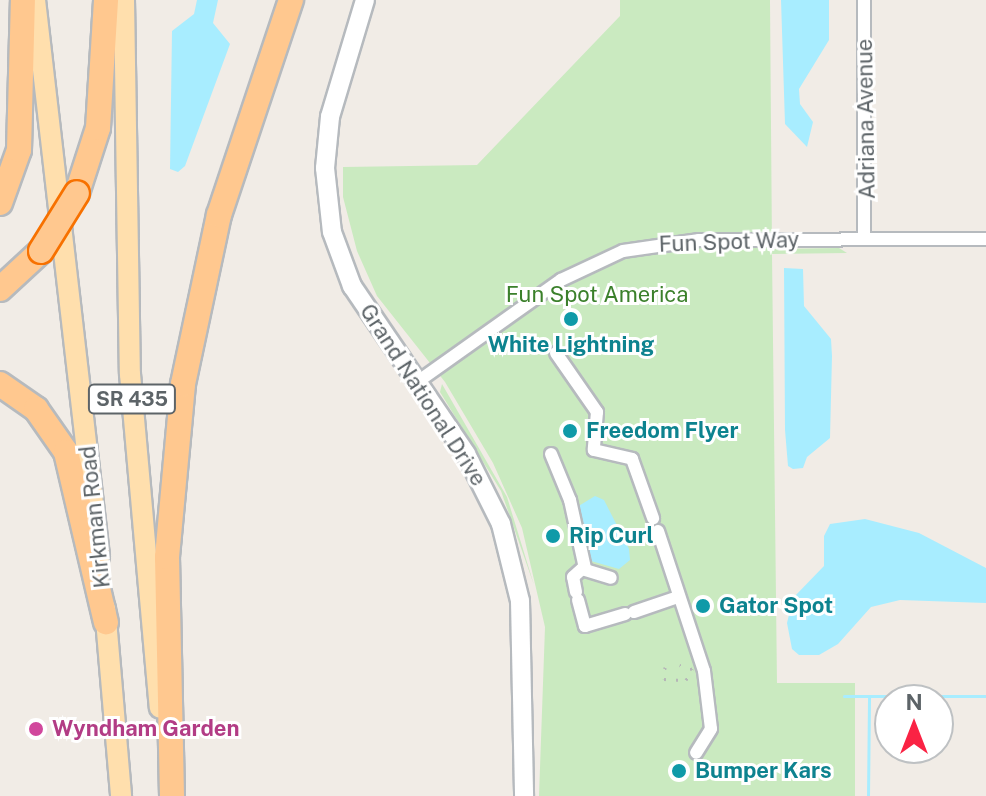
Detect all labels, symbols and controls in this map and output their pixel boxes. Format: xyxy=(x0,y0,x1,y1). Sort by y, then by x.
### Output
street label: Adriana Avenue xyxy=(851,39,881,199)
street label: Fun Spot Way xyxy=(658,226,800,258)
park label: Fun Spot America xyxy=(506,282,688,308)
street label: Grand National Drive xyxy=(354,299,492,491)
marker: White Lightning xyxy=(562,310,580,328)
place label: White Lightning xyxy=(488,332,654,358)
road number: SR 435 xyxy=(86,383,178,415)
place label: Freedom Flyer xyxy=(586,418,739,444)
marker: Freedom Flyer xyxy=(561,422,579,440)
street label: Kirkman Road xyxy=(74,445,116,589)
place label: Rip Curl xyxy=(569,523,654,549)
marker: Rip Curl xyxy=(544,527,562,545)
place label: Gator Spot xyxy=(719,593,833,619)
marker: Gator Spot xyxy=(694,597,712,615)
north arrow xyxy=(874,684,954,764)
text: N xyxy=(905,689,923,715)
place label: Wyndham Garden xyxy=(52,716,240,742)
marker: Wyndham Garden xyxy=(27,720,45,738)
place label: Bumper Kars xyxy=(695,758,832,784)
marker: Bumper Kars xyxy=(670,762,688,780)

